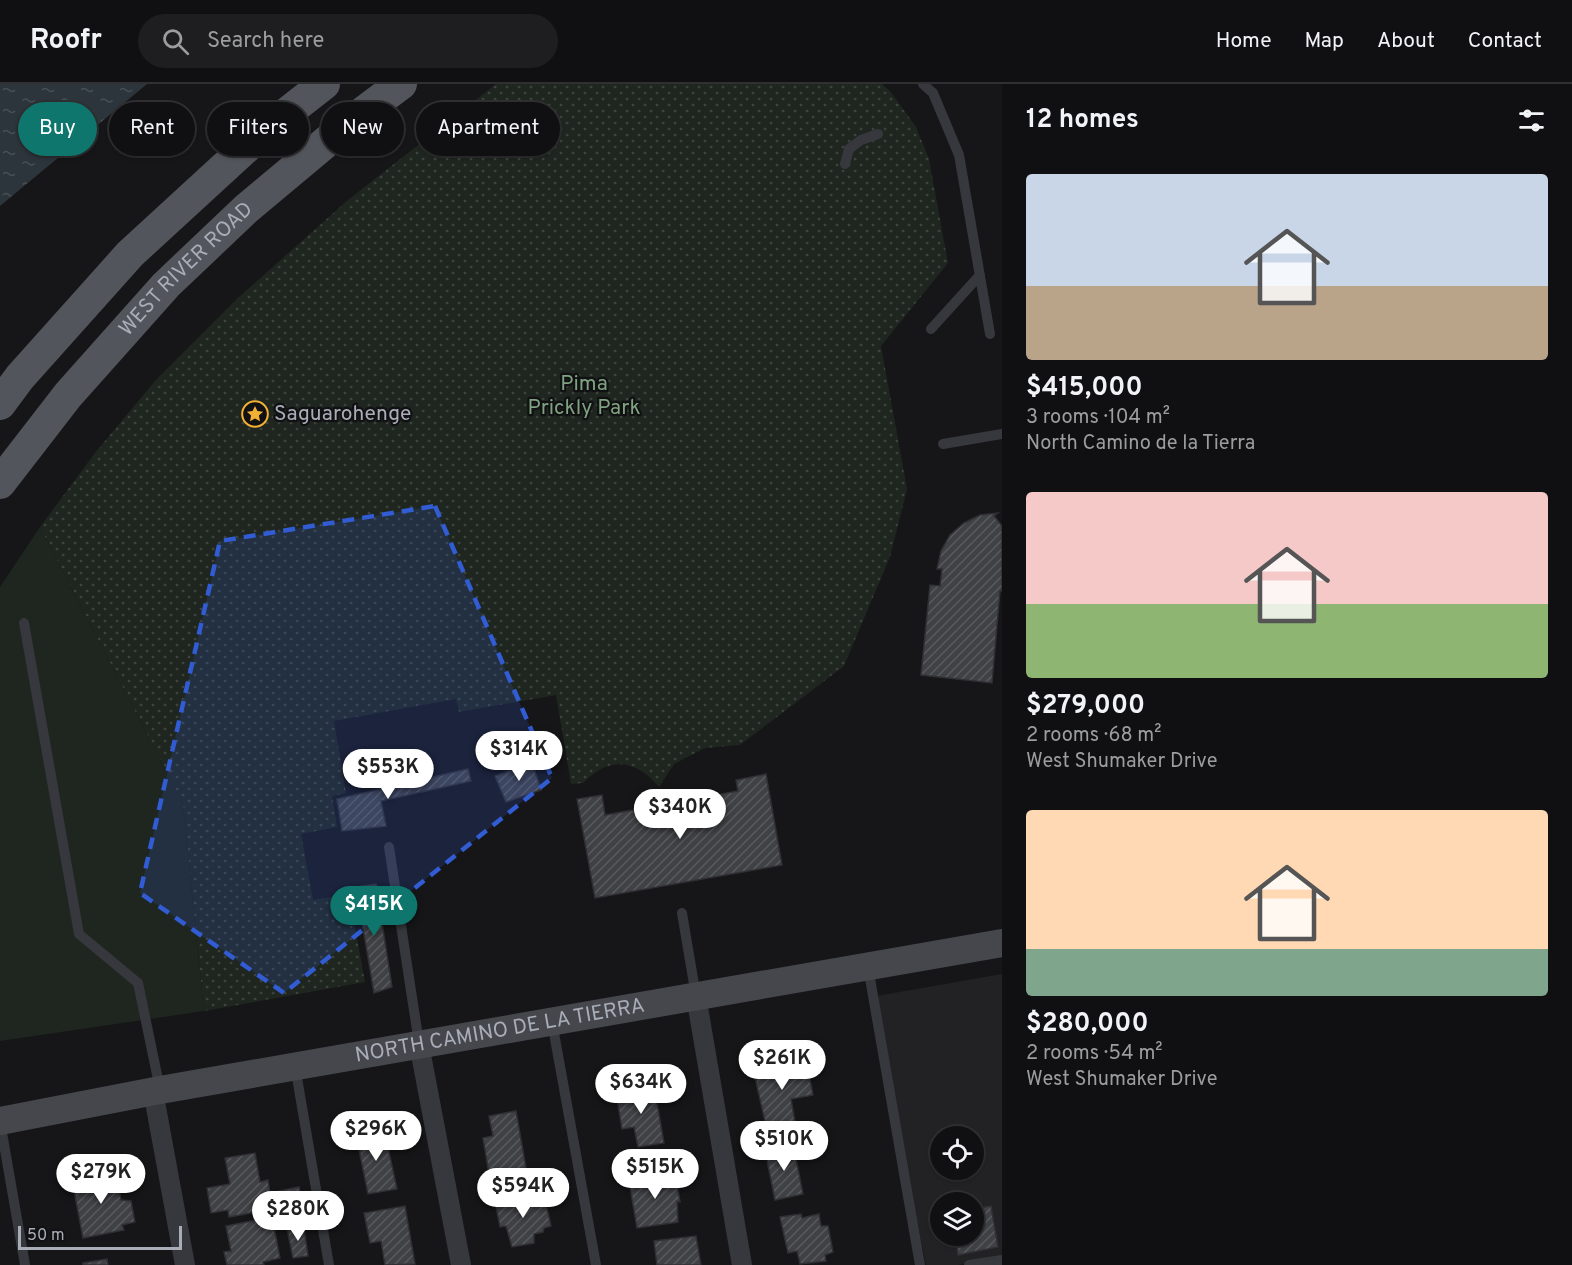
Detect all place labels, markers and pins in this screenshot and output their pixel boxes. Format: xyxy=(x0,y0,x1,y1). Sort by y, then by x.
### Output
place icon: Saguarohenge xyxy=(240,399,270,429)
place label: Saguarohenge xyxy=(274,401,411,428)
pin: $314K xyxy=(477,731,561,782)
pin: $553K xyxy=(346,749,430,800)
pin: $340K xyxy=(638,789,722,840)
pin: $415K xyxy=(332,886,416,937)
pin: $261K xyxy=(740,1040,824,1091)
pin: $634K xyxy=(599,1064,683,1115)
pin: $296K xyxy=(334,1111,418,1162)
pin: $510K xyxy=(742,1121,826,1172)
pin: $515K xyxy=(613,1149,697,1200)
pin: $279K xyxy=(59,1154,143,1205)
pin: $594K xyxy=(481,1168,565,1219)
pin: $280K xyxy=(256,1191,340,1242)

